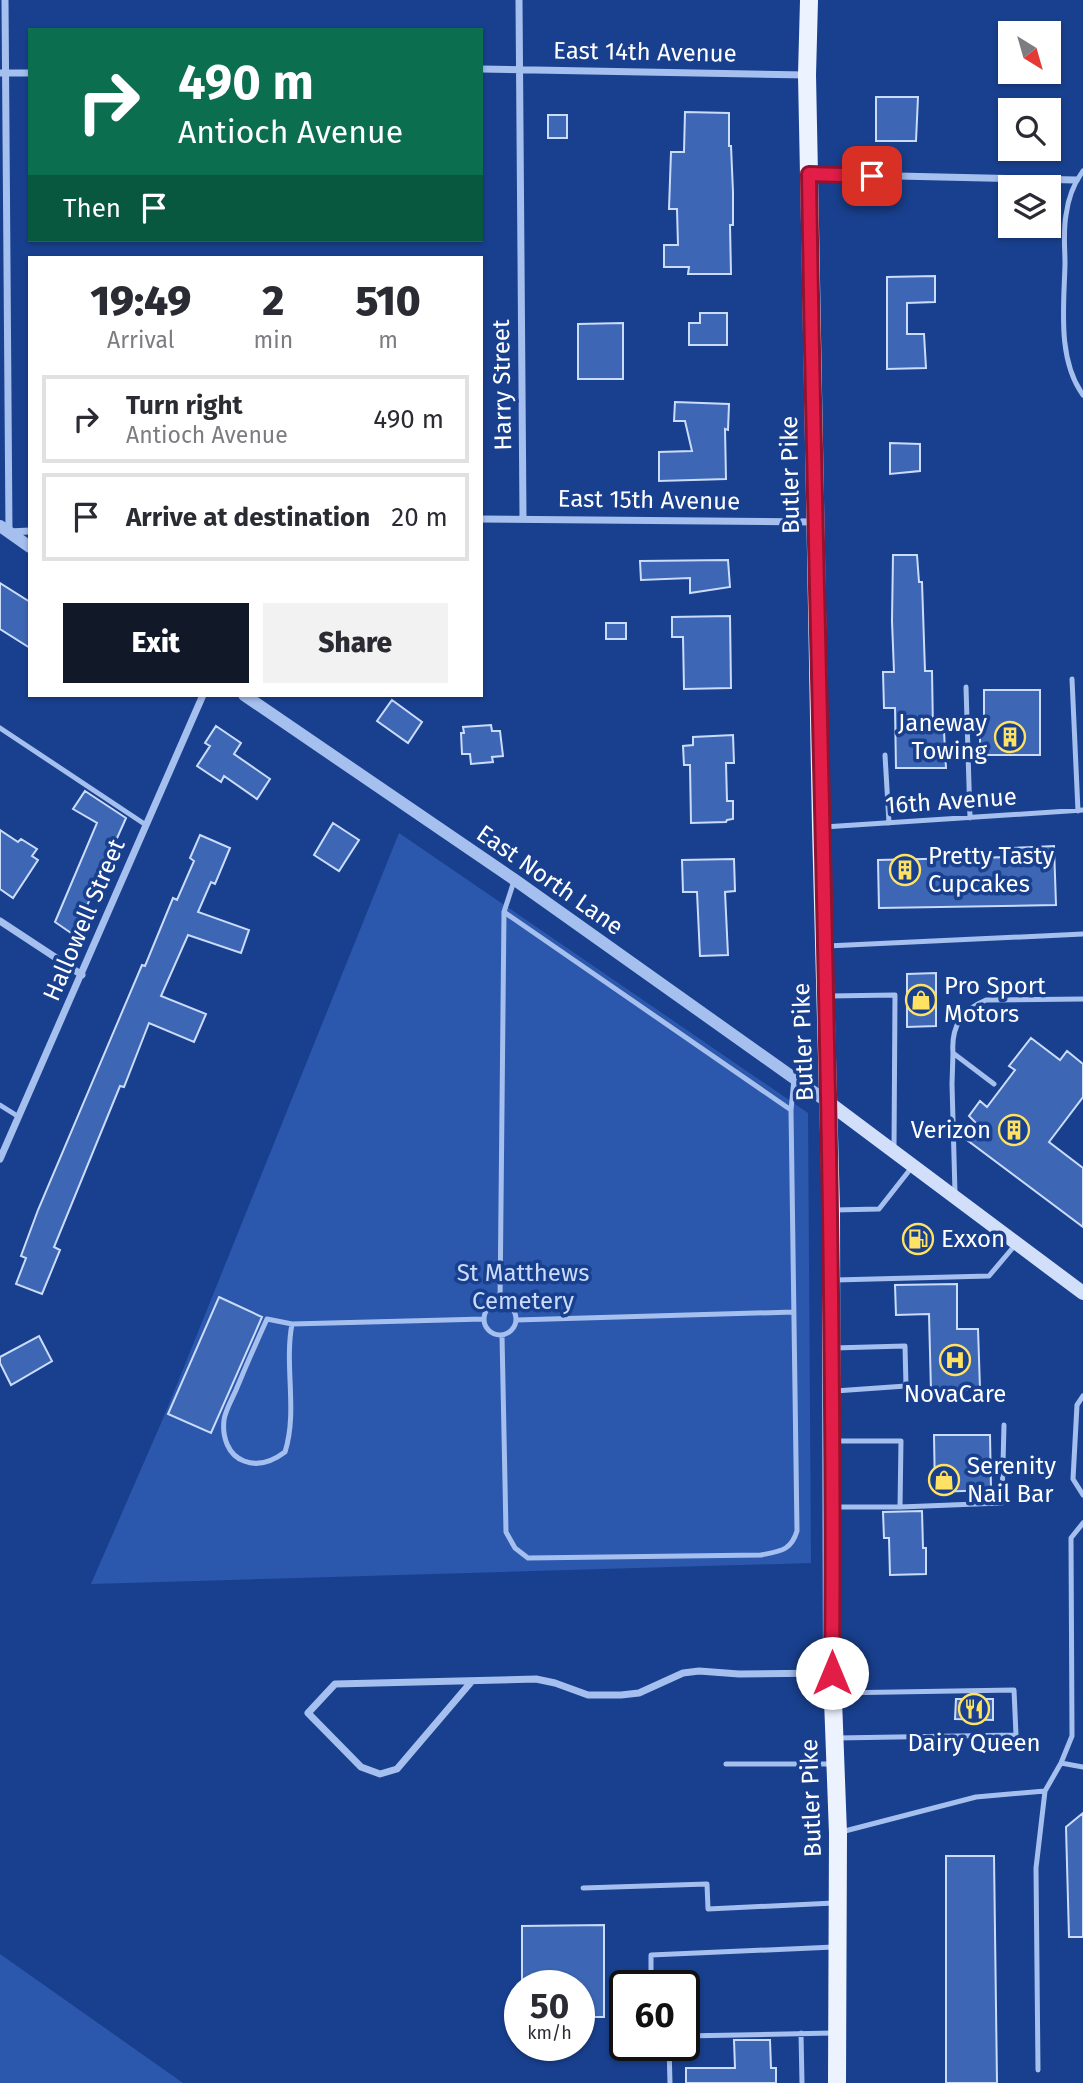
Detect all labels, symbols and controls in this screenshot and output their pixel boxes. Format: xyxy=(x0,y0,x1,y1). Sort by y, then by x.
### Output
north arrow xyxy=(998,21,1060,84)
map controls xyxy=(998,21,1061,238)
street label: East 14th Avenue xyxy=(553,36,737,68)
text: 490 m xyxy=(178,53,314,112)
icon: right xyxy=(63,56,154,147)
button: search xyxy=(998,98,1061,161)
text: Antioch Avenue xyxy=(178,113,403,151)
pin xyxy=(842,146,902,206)
icon: arrive xyxy=(853,157,891,195)
button: layers xyxy=(998,175,1061,238)
icon: arrive xyxy=(135,189,173,227)
text: Then xyxy=(63,193,121,224)
text: 19:49 xyxy=(90,276,191,326)
text: 2 xyxy=(262,276,284,326)
text: 510 xyxy=(355,276,421,326)
street label: Harry Street xyxy=(487,319,517,451)
text: Arrival xyxy=(107,326,174,354)
text: min xyxy=(253,326,293,354)
text: m xyxy=(378,326,398,354)
text: Turn right xyxy=(126,390,243,421)
icon: right xyxy=(67,400,105,438)
text: 490 m xyxy=(373,404,444,435)
street label: Butler Pike xyxy=(775,416,805,534)
text: Antioch Avenue xyxy=(126,421,288,449)
street label: East 15th Avenue xyxy=(557,484,741,516)
icon: arrive xyxy=(67,498,105,536)
text: Arrive at destination xyxy=(126,502,370,533)
text: 20 m xyxy=(391,502,448,533)
button: Exit xyxy=(63,603,249,683)
button: Share xyxy=(263,603,448,683)
place label: Janeway Towing xyxy=(898,709,988,765)
building icon: Janeway Towing xyxy=(993,720,1027,754)
street label: 16th Avenue xyxy=(884,782,1018,820)
street label: East North Lane xyxy=(471,819,629,941)
street label: Hallowell Street xyxy=(37,835,131,1005)
place label: Pretty Tasty Cupcakes xyxy=(928,842,1054,898)
building icon: Pretty Tasty Cupcakes xyxy=(888,853,922,887)
place label: Pro Sport Motors xyxy=(944,972,1046,1028)
street label: Butler Pike xyxy=(787,982,819,1102)
shop icon: Pro Sport Motors xyxy=(904,983,938,1017)
building icon: Verizon xyxy=(997,1113,1031,1147)
place label: Verizon xyxy=(911,1116,991,1144)
fuel station icon: Exxon xyxy=(901,1222,935,1256)
place label: Exxon xyxy=(941,1225,1005,1253)
park label: St Matthews Cemetery xyxy=(457,1259,589,1315)
hospital icon: NovaCare xyxy=(938,1343,972,1377)
place label: NovaCare xyxy=(904,1380,1006,1408)
place label: Serenity Nail Bar xyxy=(967,1452,1056,1508)
shop icon: Serenity Nail Bar xyxy=(927,1463,961,1497)
position arrow xyxy=(795,1636,869,1710)
restaurant icon: Dairy Queen xyxy=(957,1692,991,1726)
place label: Dairy Queen xyxy=(907,1729,1041,1757)
street label: Butler Pike xyxy=(795,1738,827,1858)
speed limit sign: 60 xyxy=(609,1970,700,2061)
text: 50 xyxy=(530,1985,569,2027)
text: km/h xyxy=(527,2022,572,2044)

